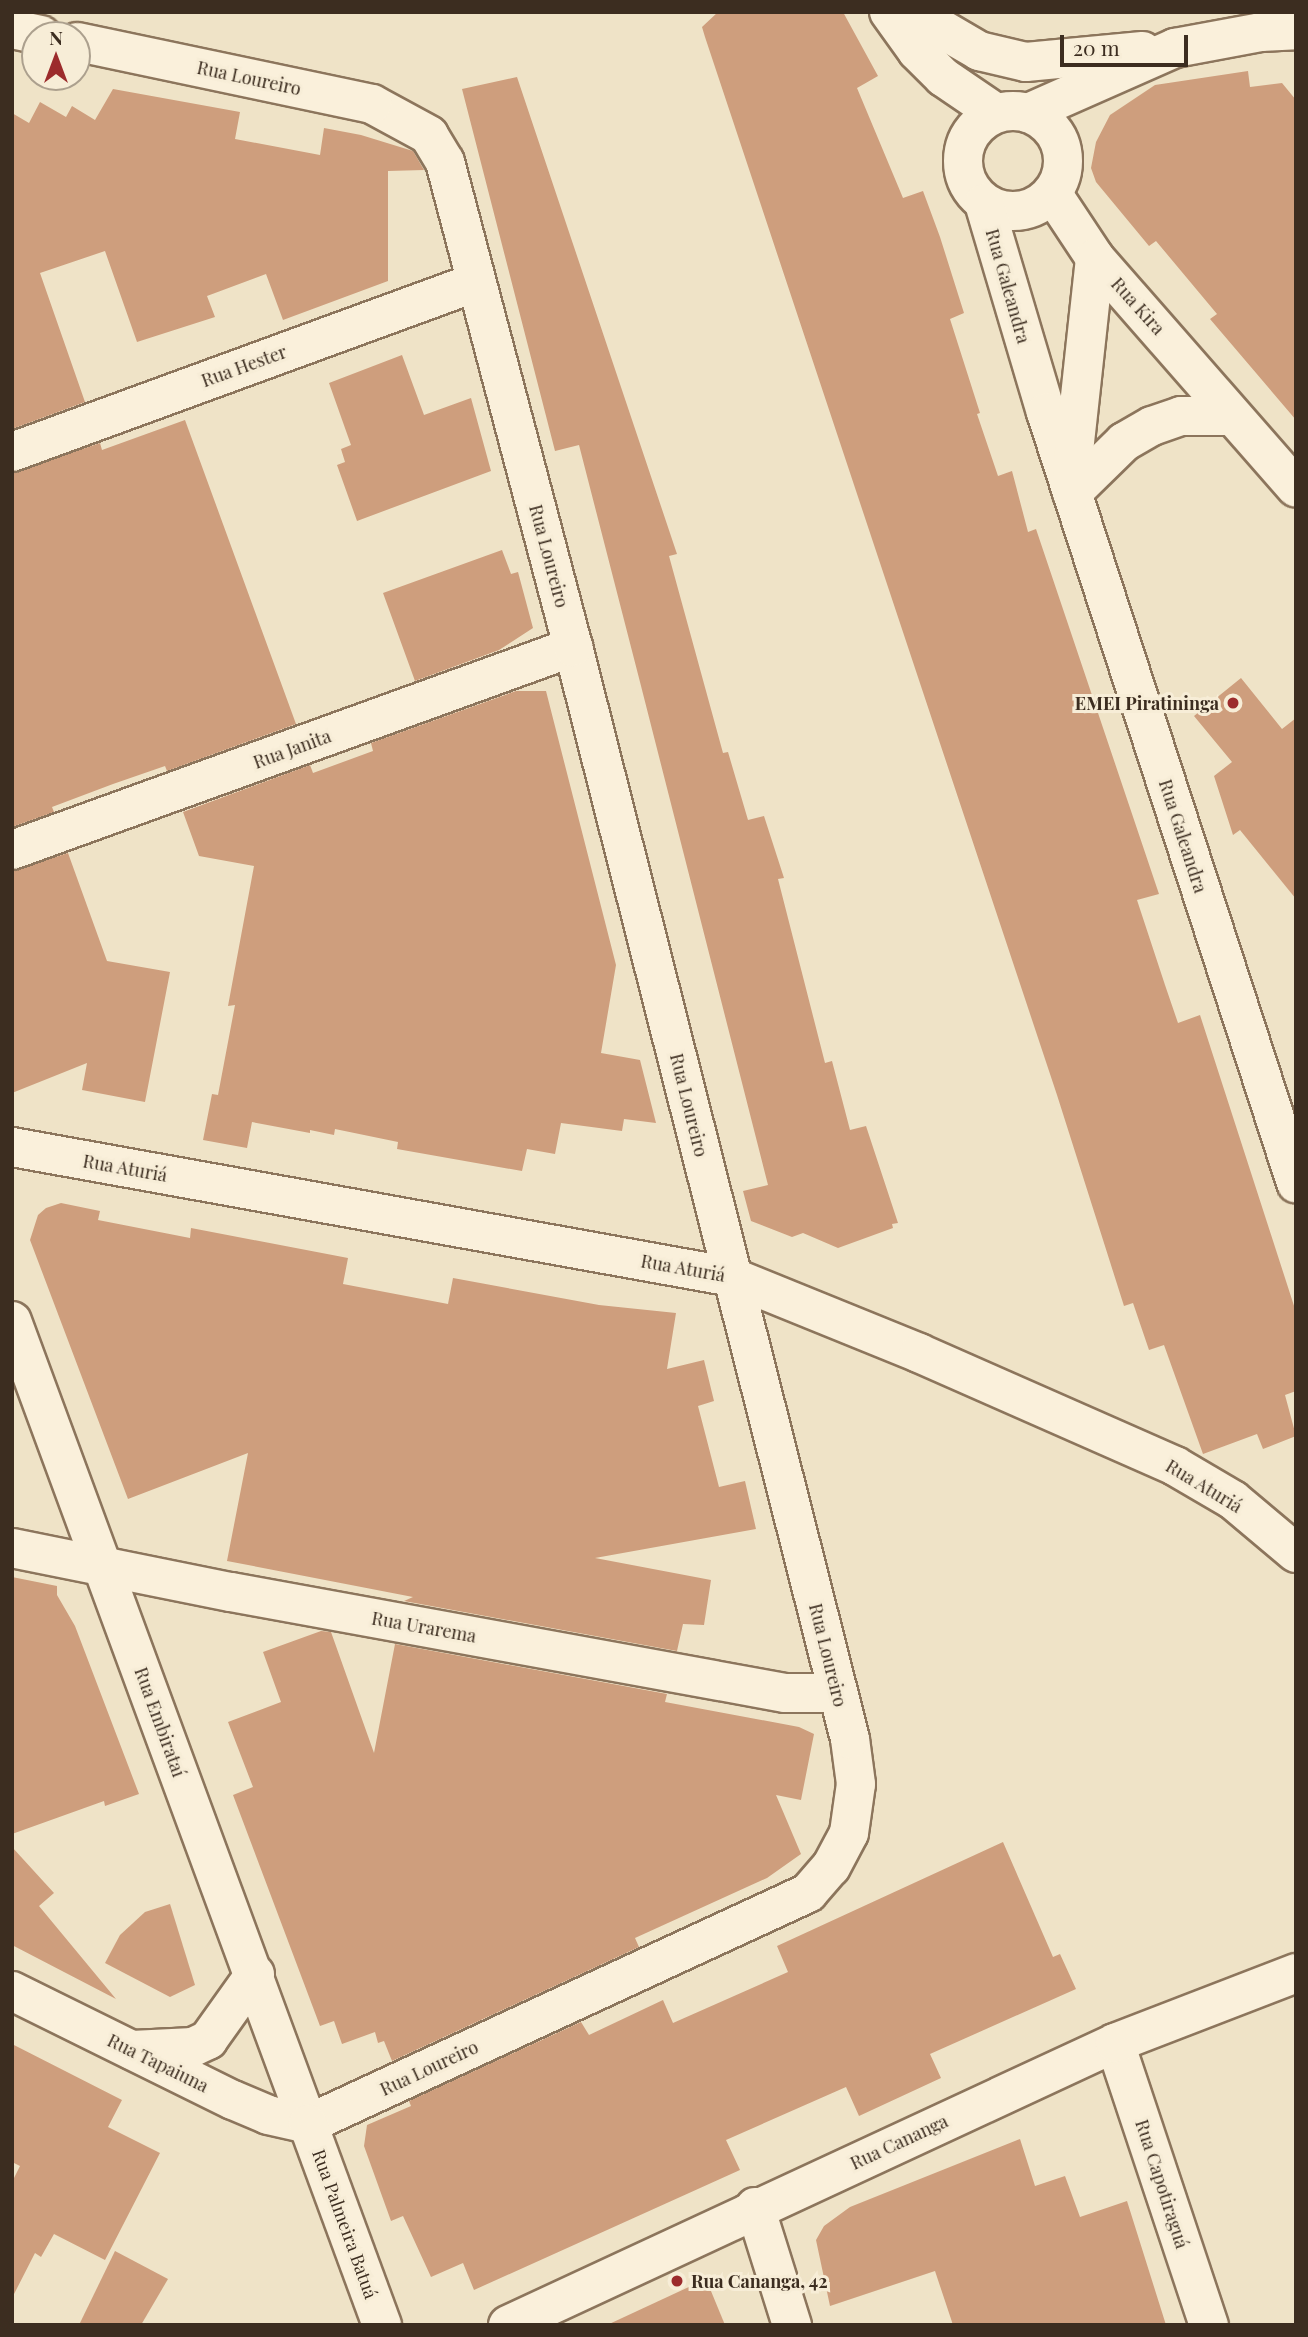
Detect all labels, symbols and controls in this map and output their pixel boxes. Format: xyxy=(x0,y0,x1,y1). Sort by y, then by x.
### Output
north arrow xyxy=(21,21,91,91)
scale bar xyxy=(1063,21,1191,65)
text: N xyxy=(49,24,63,50)
text: 20 m xyxy=(1073,33,1120,61)
street label: Rua Loureiro xyxy=(195,56,303,100)
street label: Rua Galeandra xyxy=(981,226,1035,346)
street label: Rua Kira xyxy=(1107,273,1169,339)
street label: Rua Hester xyxy=(198,341,290,391)
street label: Rua Loureiro xyxy=(525,502,573,610)
place label: EMEI Piratininga xyxy=(1075,692,1219,714)
marker: EMEI Piratininga xyxy=(1225,695,1241,711)
street label: Rua Janita xyxy=(250,725,334,773)
street label: Rua Galeandra xyxy=(1154,776,1212,896)
street label: Rua Loureiro xyxy=(666,1051,712,1159)
street label: Rua Aturiá xyxy=(81,1150,169,1186)
street label: Rua Aturiá xyxy=(639,1250,727,1286)
street label: Rua Aturiá xyxy=(1162,1455,1246,1517)
street label: Rua Loureiro xyxy=(805,1601,851,1709)
street label: Rua Urarema xyxy=(370,1607,478,1647)
street label: Rua Embirataí xyxy=(130,1664,190,1780)
street label: Rua Tapaiuna xyxy=(104,2029,212,2097)
street label: Rua Loureiro xyxy=(376,2036,482,2100)
street label: Rua Cananga xyxy=(847,2110,951,2174)
street label: Rua Capotiraguá xyxy=(1131,2117,1193,2251)
street label: Rua Palmeira Batuá xyxy=(308,2146,382,2302)
place label: Rua Cananga, 42 xyxy=(691,2270,828,2292)
marker: Rua Cananga, 42 xyxy=(669,2273,685,2289)

